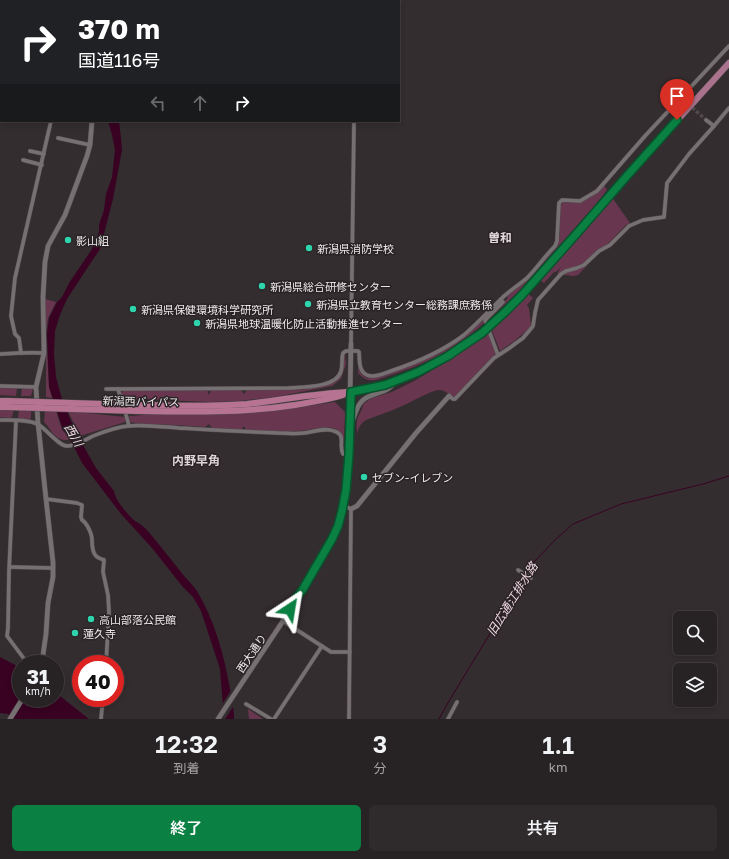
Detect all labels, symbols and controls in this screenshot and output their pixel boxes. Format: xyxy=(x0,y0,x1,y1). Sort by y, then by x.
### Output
text: 370 m xyxy=(78,12,160,45)
icon: right xyxy=(12,16,64,68)
text: 国道116号 xyxy=(78,49,160,71)
pin xyxy=(660,79,694,120)
icon: arrive xyxy=(666,85,688,107)
icon: left xyxy=(147,92,169,114)
icon: ahead xyxy=(189,92,211,114)
icon: right xyxy=(231,92,253,114)
district label: 曽和 xyxy=(488,230,512,245)
place label: 影山組 xyxy=(76,234,109,247)
marker: 影山組 xyxy=(63,235,73,245)
place label: 新潟県消防学校 xyxy=(317,242,394,255)
marker: 新潟県消防学校 xyxy=(304,243,314,253)
place label: 新潟県総合研修センター xyxy=(270,280,391,293)
marker: 新潟県総合研修センター xyxy=(257,281,267,291)
place label: 新潟県立教育センター総務課庶務係 xyxy=(316,298,493,311)
marker: 新潟県立教育センター総務課庶務係 xyxy=(303,299,313,309)
place label: 新潟県保健環境科学研究所 xyxy=(141,303,274,316)
marker: 新潟県保健環境科学研究所 xyxy=(128,304,138,314)
place label: 新潟県地球温暖化防止活動推進センター xyxy=(205,317,403,330)
marker: 新潟県地球温暖化防止活動推進センター xyxy=(192,318,202,328)
street label: 新潟西バイパス xyxy=(103,394,179,408)
water label: 西川 xyxy=(62,421,87,451)
district label: 内野早角 xyxy=(172,453,220,468)
place label: セブン-イレブン xyxy=(372,471,453,484)
marker: セブン-イレブン xyxy=(359,472,369,482)
water label: 旧広通江排水路 xyxy=(483,559,541,639)
position arrow xyxy=(269,588,311,630)
map controls xyxy=(673,611,717,707)
button: search xyxy=(673,611,717,655)
place label: 高山部落公民館 xyxy=(99,613,176,626)
marker: 高山部落公民館 xyxy=(86,614,96,624)
place label: 蓮久寺 xyxy=(83,627,116,640)
marker: 蓮久寺 xyxy=(70,628,80,638)
street label: 西大通り xyxy=(233,631,269,675)
speed limit sign: 40 xyxy=(72,655,124,707)
button: layers xyxy=(673,663,717,707)
text: 31 xyxy=(27,664,49,688)
text: km/h xyxy=(25,685,51,697)
text: 12:32 xyxy=(155,729,218,758)
text: 3 xyxy=(373,729,387,758)
text: 1.1 xyxy=(542,730,574,759)
text: km xyxy=(549,759,568,775)
text: 到着 xyxy=(173,760,199,776)
text: 分 xyxy=(374,760,387,776)
button: 終了 xyxy=(12,805,361,851)
button: 共有 xyxy=(369,805,717,851)

